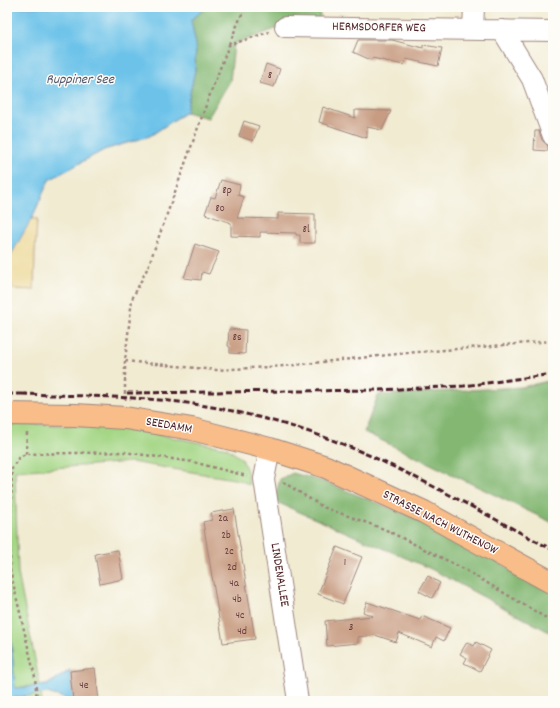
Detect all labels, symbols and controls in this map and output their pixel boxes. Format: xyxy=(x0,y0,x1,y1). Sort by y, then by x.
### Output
street label: HERMSDORFER WEG xyxy=(332,18,426,38)
house number: 8 xyxy=(268,68,272,84)
water label: Ruppiner See xyxy=(46,70,115,90)
house number: 8p xyxy=(222,183,232,199)
house number: 8o xyxy=(215,201,225,217)
house number: 8l xyxy=(302,222,310,238)
house number: 8s xyxy=(232,330,242,346)
street label: SEEDAMM xyxy=(144,413,194,439)
street label: STRASSE NACH WUTHENOW xyxy=(379,486,501,561)
house number: 2a xyxy=(218,511,229,527)
house number: 2b xyxy=(221,528,231,544)
street label: LINDENALLEE xyxy=(265,542,293,608)
house number: 2c xyxy=(224,544,234,560)
house number: 1 xyxy=(344,555,346,571)
house number: 2d xyxy=(227,560,237,576)
house number: 4a xyxy=(229,576,240,592)
house number: 4b xyxy=(232,592,242,608)
house number: 4c xyxy=(236,608,245,624)
house number: 3 xyxy=(349,620,354,636)
house number: 4d xyxy=(237,624,247,640)
house number: 4e xyxy=(79,678,89,694)

